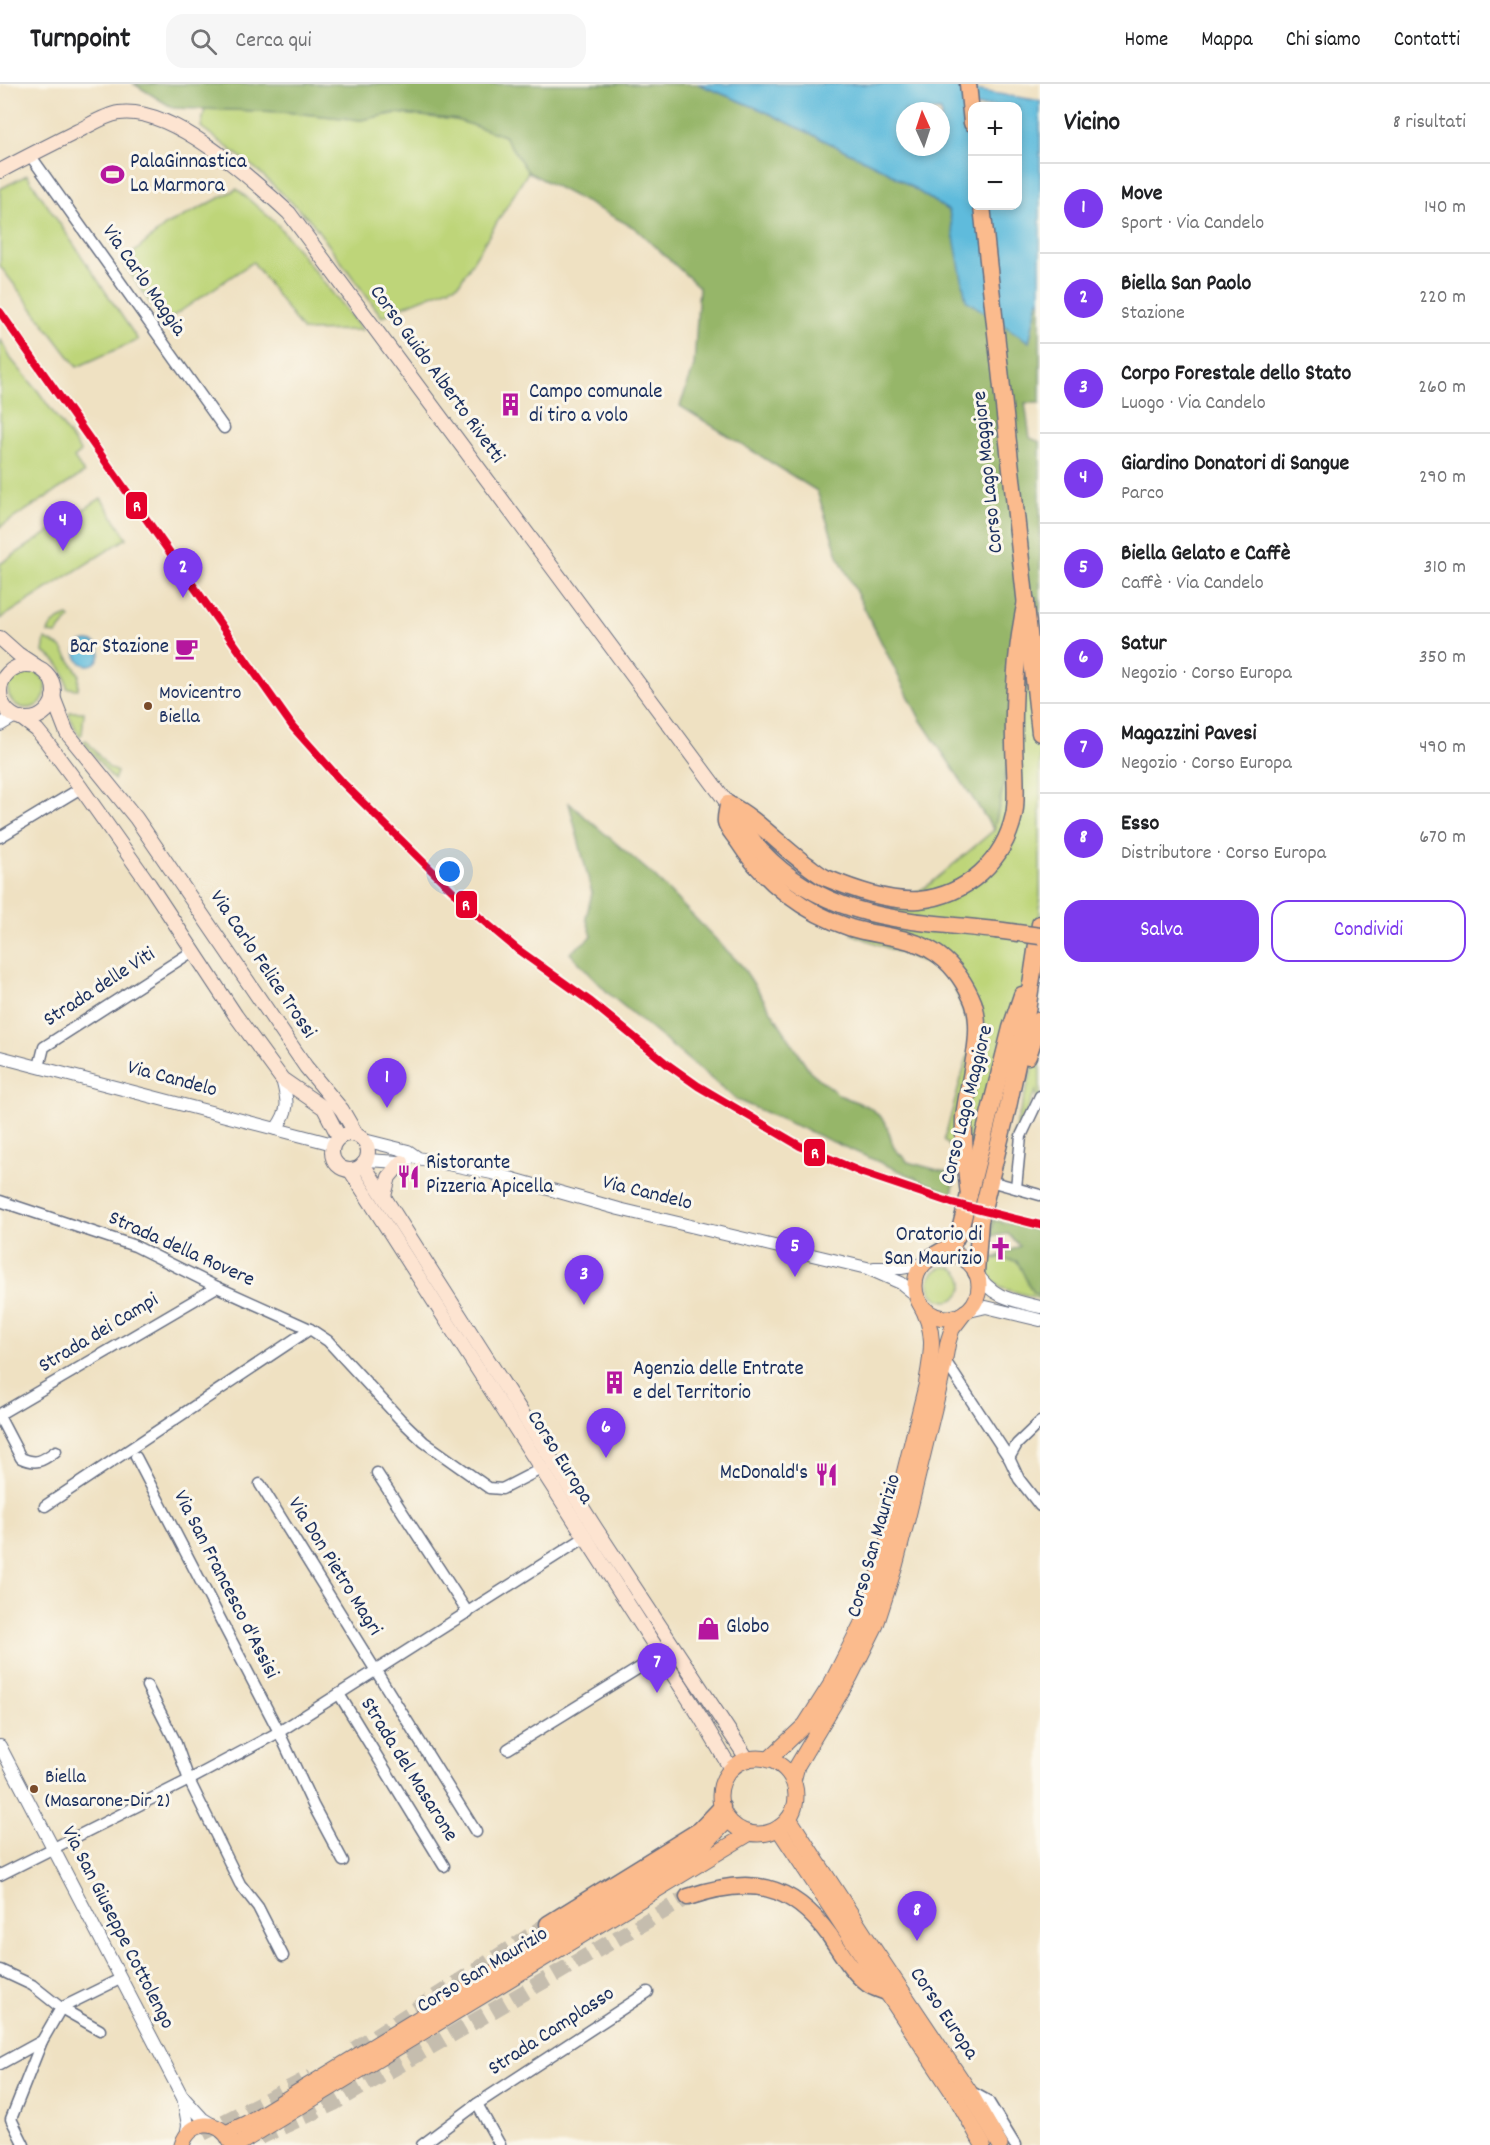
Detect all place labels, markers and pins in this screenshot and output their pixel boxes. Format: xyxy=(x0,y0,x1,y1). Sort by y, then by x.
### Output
place label: PalaGinnastica La Marmora xyxy=(130,148,248,202)
sports icon: PalaGinnastica La Marmora xyxy=(99,162,125,188)
place label: Campo comunale di tiro a volo xyxy=(529,378,663,432)
building icon: Campo comunale di tiro a volo xyxy=(498,392,524,418)
pin: 4 xyxy=(44,502,82,551)
pin: 2 xyxy=(164,548,202,598)
place label: Bar Stazione xyxy=(70,633,169,663)
cafe icon: Bar Stazione xyxy=(174,635,200,661)
place label: Movicentro Biella xyxy=(159,680,241,732)
marker: Movicentro Biella xyxy=(142,700,154,712)
pin: 1 xyxy=(368,1058,406,1108)
place label: Ristorante Pizzeria Apicella xyxy=(426,1149,555,1203)
restaurant icon: Ristorante Pizzeria Apicella xyxy=(395,1163,421,1189)
place label: Oratorio di San Maurizio xyxy=(884,1221,982,1275)
pin: 5 xyxy=(776,1228,814,1277)
church icon: Oratorio di San Maurizio xyxy=(987,1235,1013,1261)
pin: 3 xyxy=(564,1256,604,1305)
place label: Agenzia delle Entrate e del Territorio xyxy=(633,1355,804,1409)
building icon: Agenzia delle Entrate e del Territorio xyxy=(602,1369,628,1395)
pin: 6 xyxy=(586,1408,626,1458)
place label: McDonald's xyxy=(720,1459,808,1489)
restaurant icon: McDonald's xyxy=(813,1461,839,1487)
place label: Globo xyxy=(726,1613,769,1643)
shop icon: Globo xyxy=(695,1615,721,1641)
pin: 7 xyxy=(638,1644,676,1693)
place label: Biella (Masarone-Dir 2) xyxy=(45,1764,170,1816)
marker: Biella (Masarone-Dir 2) xyxy=(28,1783,40,1795)
pin: 8 xyxy=(898,1892,936,1941)

